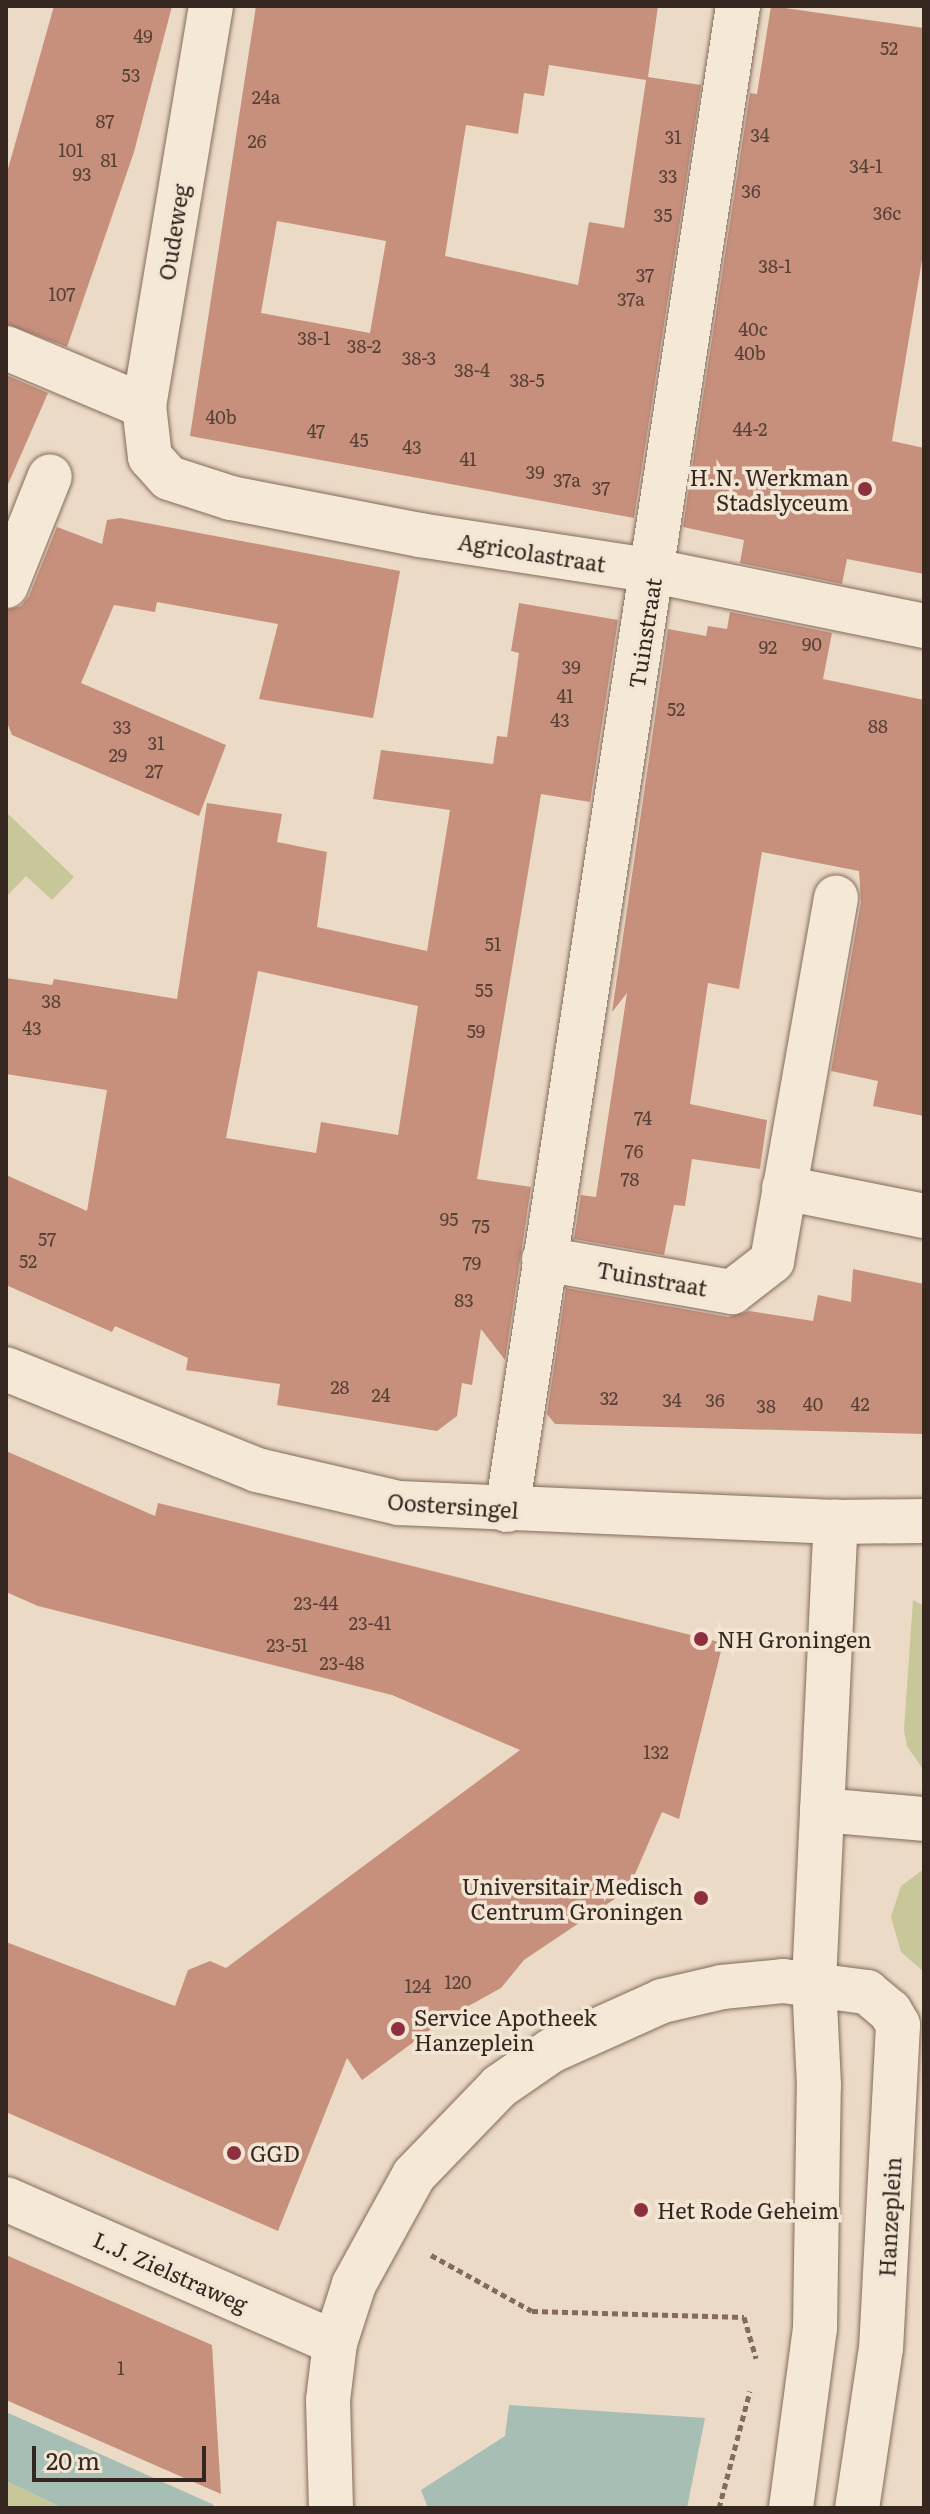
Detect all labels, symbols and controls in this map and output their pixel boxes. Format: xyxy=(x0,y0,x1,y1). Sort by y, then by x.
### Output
house number: 49 xyxy=(133,25,153,47)
house number: 52 xyxy=(880,37,898,59)
house number: 53 xyxy=(122,64,140,86)
house number: 24a xyxy=(252,86,280,108)
house number: 87 xyxy=(96,110,114,132)
house number: 34 xyxy=(750,124,770,146)
house number: 31 xyxy=(664,126,682,148)
house number: 26 xyxy=(248,130,266,152)
house number: 101 xyxy=(58,139,84,161)
house number: 81 xyxy=(100,149,118,171)
house number: 34-1 xyxy=(849,155,883,177)
house number: 93 xyxy=(72,163,92,185)
house number: 33 xyxy=(659,165,677,187)
house number: 36 xyxy=(741,180,761,202)
street label: Oudeweg xyxy=(152,182,194,282)
house number: 36c xyxy=(873,202,901,224)
house number: 35 xyxy=(654,204,672,226)
house number: 38-1 xyxy=(758,255,792,277)
house number: 37 xyxy=(636,264,654,286)
house number: 107 xyxy=(49,283,75,305)
house number: 37a xyxy=(617,288,645,310)
house number: 40c xyxy=(738,318,768,340)
house number: 38-1 xyxy=(297,327,331,349)
house number: 38-2 xyxy=(347,335,381,357)
house number: 40b xyxy=(734,342,766,364)
house number: 38-3 xyxy=(402,347,436,369)
house number: 38-4 xyxy=(454,359,490,381)
house number: 38-5 xyxy=(509,369,545,391)
house number: 40b xyxy=(205,406,237,428)
house number: 44-2 xyxy=(733,418,767,440)
house number: 47 xyxy=(307,420,325,442)
house number: 45 xyxy=(349,429,369,451)
house number: 43 xyxy=(402,436,422,458)
house number: 41 xyxy=(459,448,477,470)
house number: 39 xyxy=(525,461,545,483)
place label: H.N. Werkman Stadslyceum xyxy=(690,463,849,514)
house number: 37a xyxy=(553,469,581,491)
house number: 37 xyxy=(592,477,610,499)
marker: H.N. Werkman Stadslyceum xyxy=(856,480,874,498)
street label: Agricolastraat xyxy=(456,527,608,577)
street label: Tuinstraat xyxy=(622,576,666,690)
house number: 90 xyxy=(802,633,822,655)
house number: 92 xyxy=(759,636,777,658)
house number: 39 xyxy=(561,656,581,678)
house number: 41 xyxy=(556,685,574,707)
house number: 52 xyxy=(667,698,685,720)
house number: 43 xyxy=(550,709,570,731)
house number: 88 xyxy=(868,715,888,737)
house number: 33 xyxy=(113,716,131,738)
house number: 31 xyxy=(147,732,165,754)
house number: 29 xyxy=(109,744,127,766)
house number: 27 xyxy=(145,760,163,782)
house number: 51 xyxy=(485,933,501,955)
house number: 55 xyxy=(475,979,493,1001)
house number: 38 xyxy=(41,990,61,1012)
house number: 43 xyxy=(22,1017,42,1039)
house number: 59 xyxy=(467,1020,485,1042)
house number: 74 xyxy=(634,1107,652,1129)
house number: 76 xyxy=(625,1140,643,1162)
house number: 78 xyxy=(620,1168,640,1190)
house number: 95 xyxy=(440,1208,458,1230)
house number: 75 xyxy=(472,1215,490,1237)
house number: 57 xyxy=(38,1228,56,1250)
house number: 52 xyxy=(19,1250,37,1272)
house number: 79 xyxy=(463,1252,481,1274)
street label: Tuinstraat xyxy=(595,1255,709,1301)
house number: 83 xyxy=(454,1289,474,1311)
house number: 28 xyxy=(330,1376,350,1398)
house number: 24 xyxy=(371,1384,391,1406)
house number: 32 xyxy=(600,1387,618,1409)
house number: 34 xyxy=(662,1389,682,1411)
house number: 36 xyxy=(705,1389,725,1411)
house number: 40 xyxy=(803,1393,823,1415)
house number: 42 xyxy=(850,1393,870,1415)
house number: 38 xyxy=(756,1395,776,1417)
street label: Oostersingel xyxy=(386,1487,520,1523)
house number: 23-44 xyxy=(293,1592,339,1614)
house number: 23-41 xyxy=(349,1612,391,1634)
place label: NH Groningen xyxy=(717,1626,872,1652)
marker: NH Groningen xyxy=(692,1630,710,1648)
house number: 23-51 xyxy=(266,1634,308,1656)
house number: 23-48 xyxy=(319,1652,365,1674)
house number: 132 xyxy=(643,1741,669,1763)
place label: Universitair Medisch Centrum Groningen xyxy=(462,1872,683,1924)
marker: Universitair Medisch Centrum Groningen xyxy=(690,1887,712,1909)
house number: 120 xyxy=(445,1971,471,1993)
house number: 124 xyxy=(405,1975,431,1997)
place label: Service Apotheek Hanzeplein xyxy=(414,2003,597,2054)
marker: Service Apotheek Hanzeplein xyxy=(389,2020,407,2038)
place label: GGD xyxy=(250,2140,300,2166)
marker: GGD xyxy=(225,2144,243,2162)
street label: Hanzeplein xyxy=(873,2156,905,2278)
place label: Het Rode Geheim xyxy=(657,2197,839,2223)
marker: Het Rode Geheim xyxy=(632,2201,650,2219)
street label: L.J. Zielstraweg xyxy=(90,2225,252,2317)
house number: 1 xyxy=(117,2357,125,2379)
scale bar xyxy=(36,2430,210,2480)
text: 20 m xyxy=(46,2442,100,2477)

